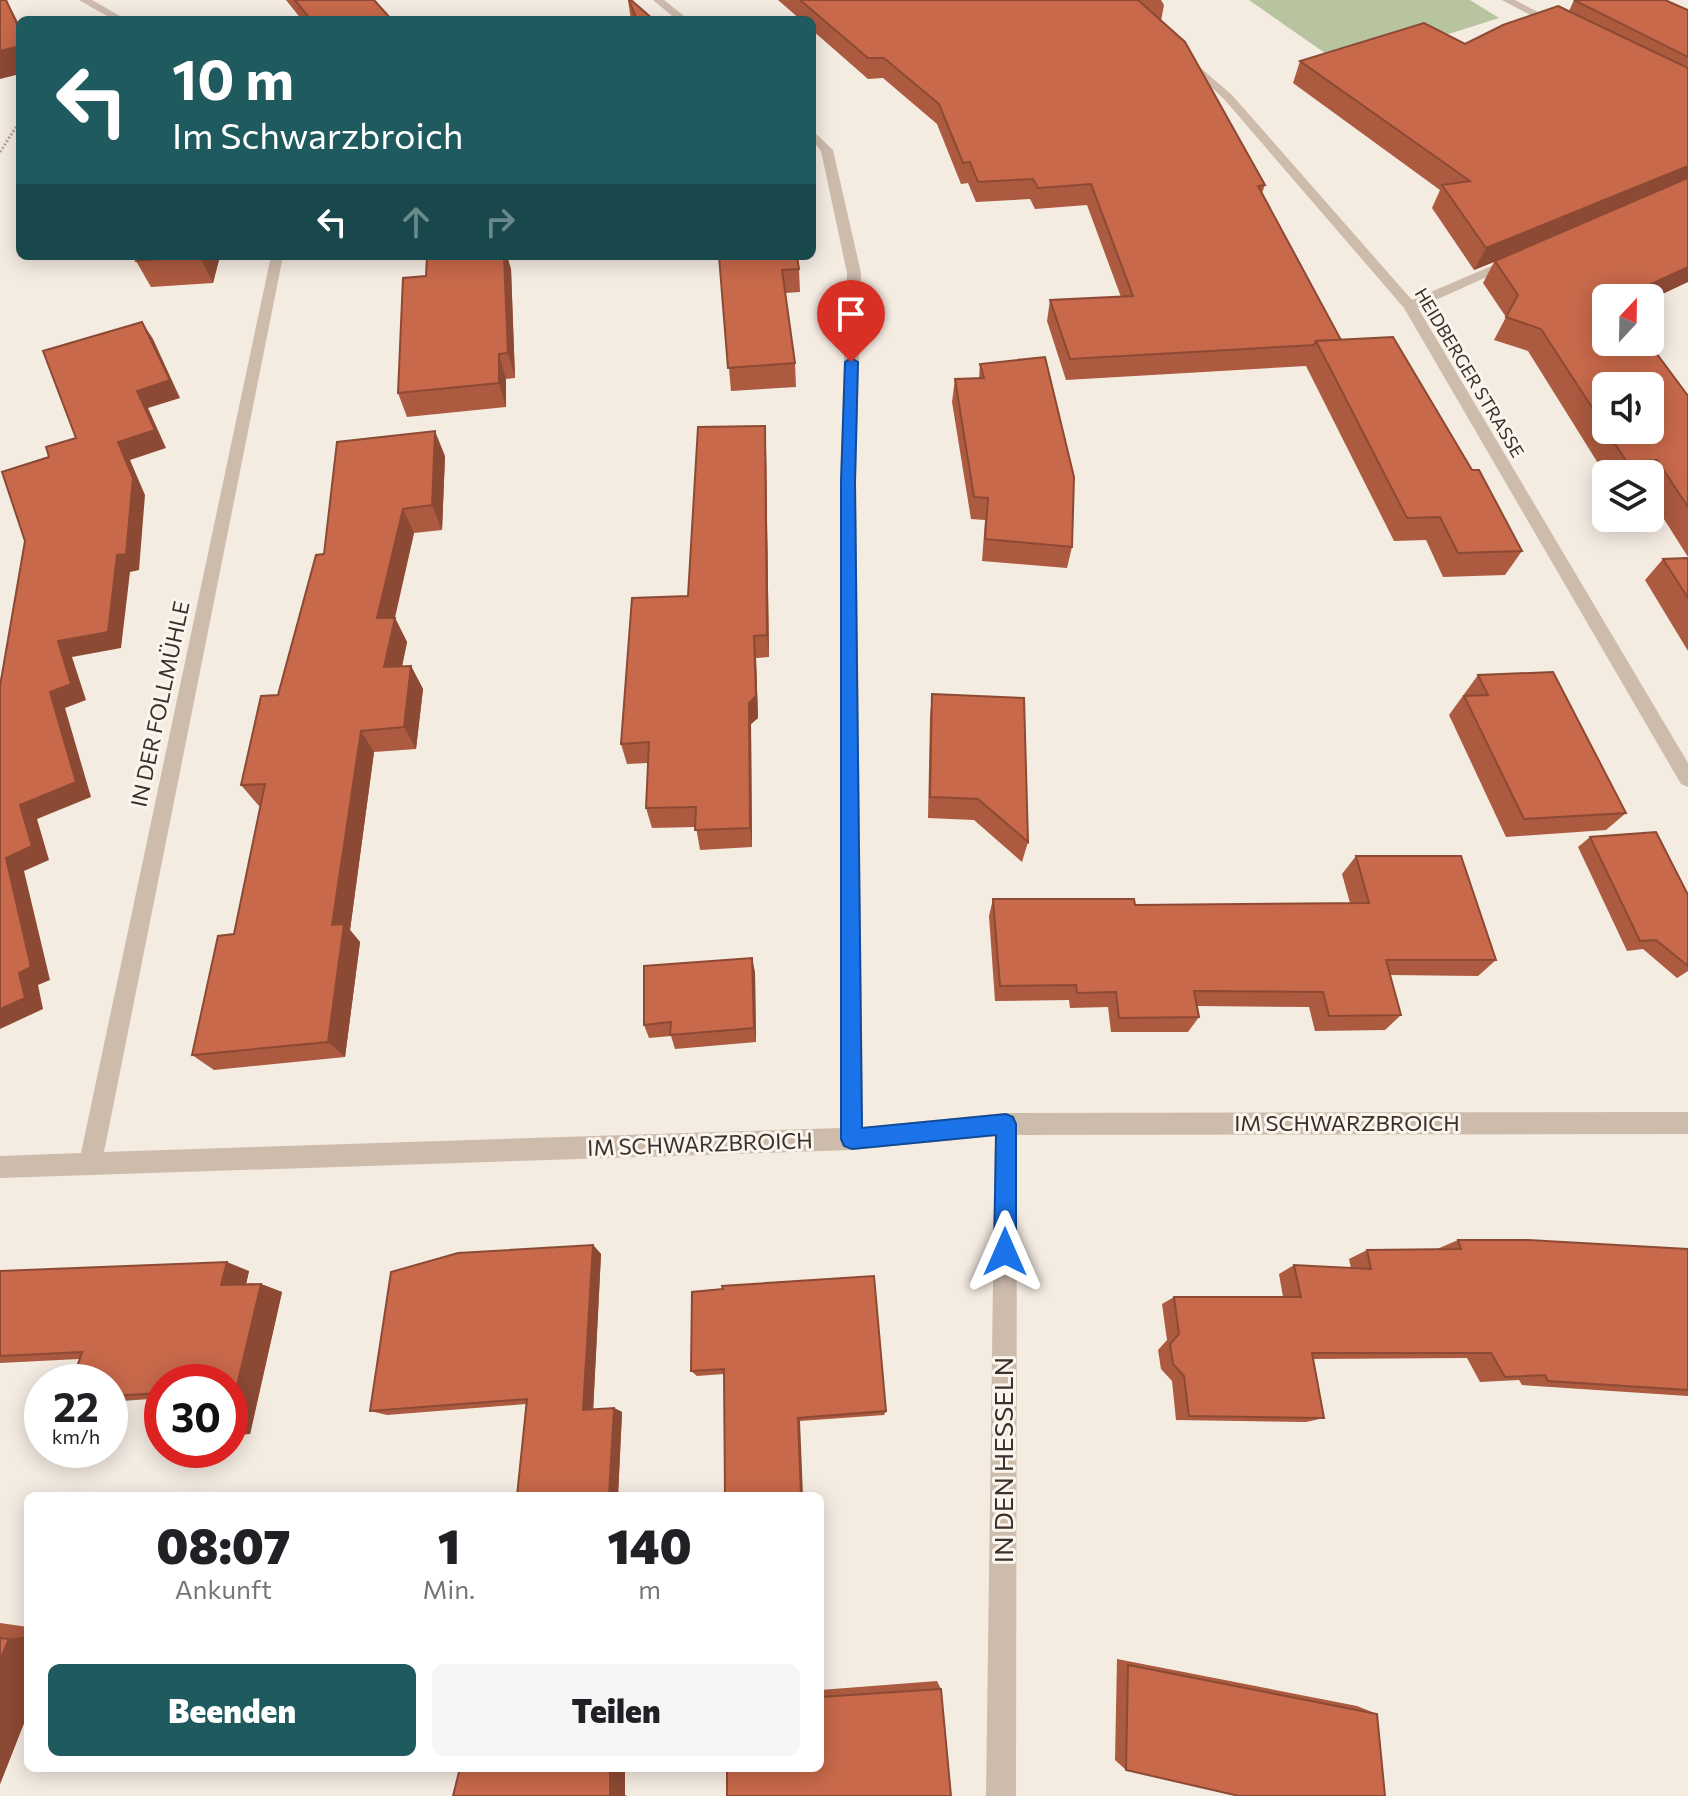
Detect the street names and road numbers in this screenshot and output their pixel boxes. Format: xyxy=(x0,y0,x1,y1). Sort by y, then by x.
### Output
street label: HEIDBERGER STRASSE xyxy=(1410,284,1529,461)
street label: IN DER FOLLMÜHLE xyxy=(124,598,195,809)
street label: IM SCHWARZBROICH xyxy=(1234,1109,1460,1136)
street label: IM SCHWARZBROICH xyxy=(587,1126,813,1161)
street label: IN DEN HESSELN xyxy=(987,1357,1018,1563)

